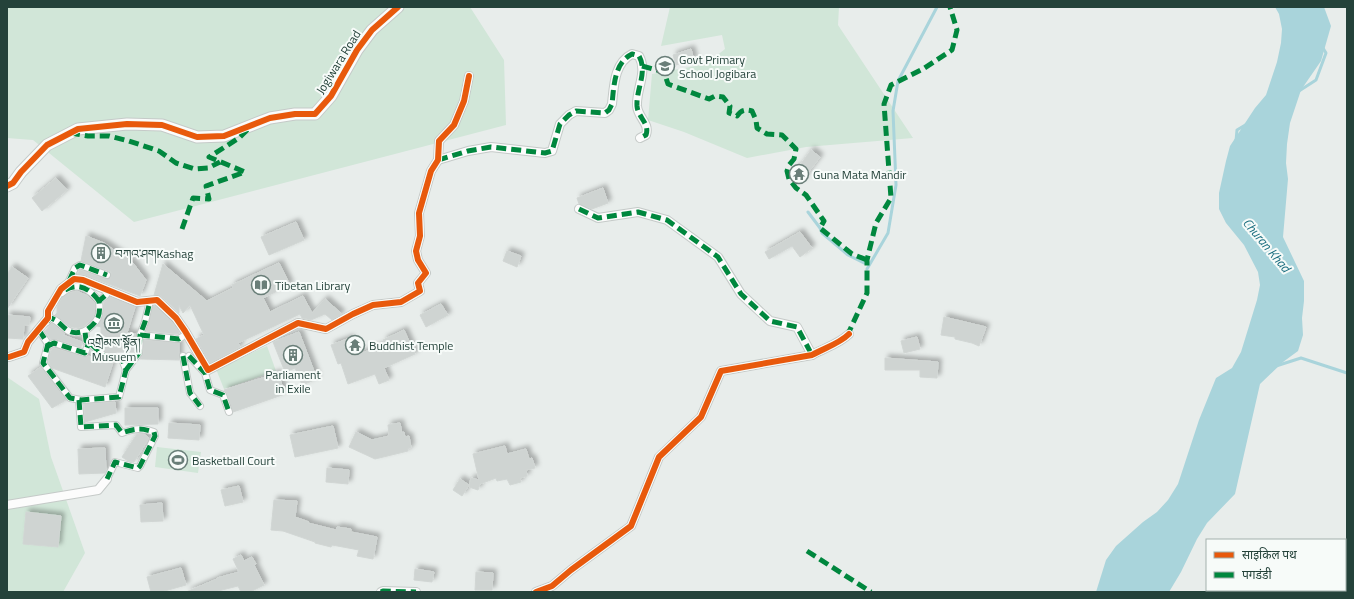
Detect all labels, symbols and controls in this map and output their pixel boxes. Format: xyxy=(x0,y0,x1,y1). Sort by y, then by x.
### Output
street label: Jogiwara Road xyxy=(311,26,365,98)
place label: Govt Primary School Jogibara xyxy=(679,50,756,83)
school or university icon: Govt Primary School Jogibara xyxy=(654,55,676,77)
temple icon: Guna Mata Mandir xyxy=(788,163,810,185)
place label: Guna Mata Mandir xyxy=(813,165,906,184)
water label: Churan Khad xyxy=(1238,213,1297,278)
building icon: བཀའ་ཤགKashag xyxy=(90,242,112,264)
place label: བཀའ་ཤགKashag xyxy=(115,244,193,264)
library icon: Tibetan Library xyxy=(250,274,272,296)
place label: Tibetan Library xyxy=(275,276,351,295)
museum icon: འགྲེམས་སྟོན། Musuem xyxy=(103,312,125,334)
place label: འགྲེམས་སྟོན། Musuem xyxy=(87,333,141,366)
temple icon: Buddhist Temple xyxy=(344,334,366,356)
place label: Buddhist Temple xyxy=(369,336,453,355)
building icon: Parliament in Exile xyxy=(282,344,304,366)
place label: Parliament in Exile xyxy=(265,365,321,398)
sports icon: Basketball Court xyxy=(167,449,189,471)
place label: Basketball Court xyxy=(192,451,276,470)
legend xyxy=(1206,539,1346,591)
text: साइकिल पथ xyxy=(1242,545,1297,564)
text: पगडंडी xyxy=(1242,565,1272,584)

